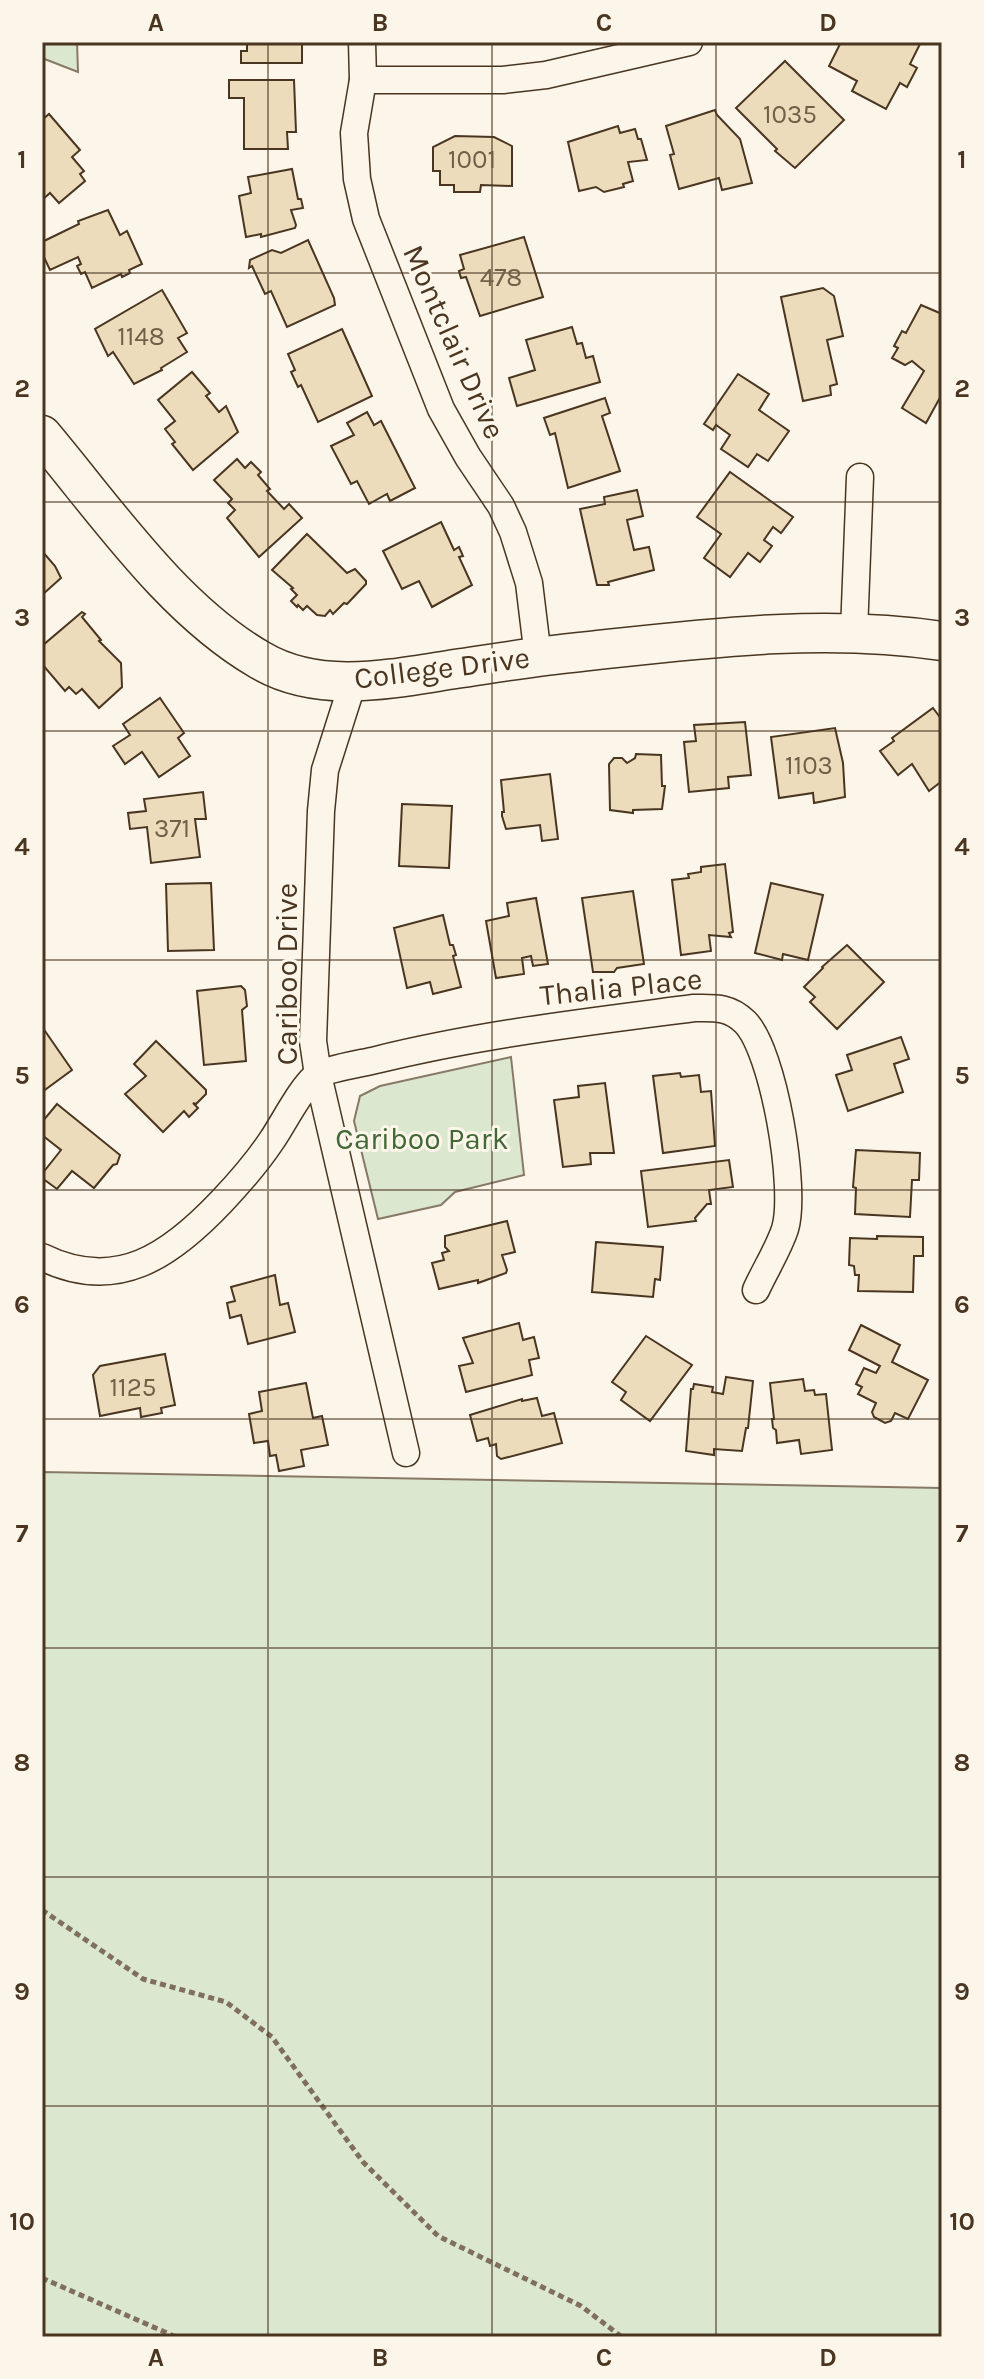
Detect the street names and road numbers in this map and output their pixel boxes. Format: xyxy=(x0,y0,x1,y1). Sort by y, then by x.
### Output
street label: Montclair Drive xyxy=(395,239,513,445)
street label: College Drive xyxy=(352,639,532,697)
street label: Cariboo Drive xyxy=(269,883,305,1065)
street label: Thalia Place xyxy=(538,961,704,1013)

